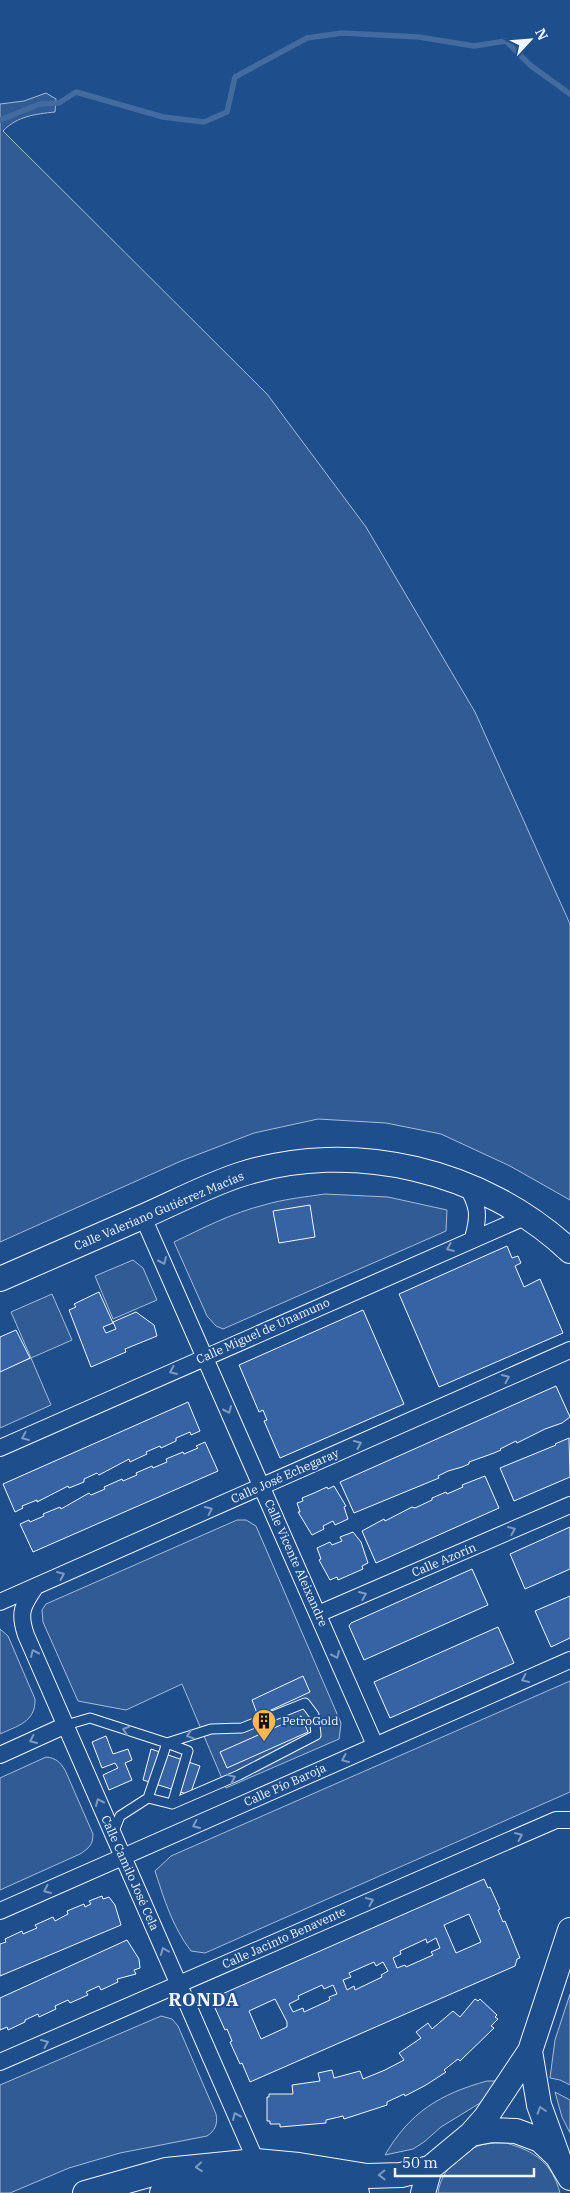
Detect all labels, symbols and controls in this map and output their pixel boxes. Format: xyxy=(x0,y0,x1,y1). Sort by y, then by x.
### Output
north arrow xyxy=(505,15,555,65)
text: N xyxy=(531,25,552,43)
street label: Calle Valeriano Gutiérrez Macías xyxy=(72,1168,246,1253)
one-way arrow xyxy=(446,1242,455,1253)
one-way arrow xyxy=(156,1256,167,1265)
street label: Calle Miguel de Unamuno xyxy=(194,1294,332,1367)
one-way arrow xyxy=(169,1365,178,1376)
one-way arrow xyxy=(501,1373,510,1384)
one-way arrow xyxy=(222,1405,233,1414)
one-way arrow xyxy=(21,1431,30,1442)
one-way arrow xyxy=(353,1439,362,1450)
street label: Calle José Echegaray xyxy=(228,1445,342,1506)
street label: Calle Vicente Aleixandre xyxy=(262,1497,331,1629)
one-way arrow xyxy=(204,1505,213,1516)
one-way arrow xyxy=(507,1526,516,1537)
street label: Calle Azorín xyxy=(409,1539,479,1580)
one-way arrow xyxy=(56,1571,65,1581)
one-way arrow xyxy=(358,1590,367,1601)
one-way arrow xyxy=(30,1649,41,1658)
one-way arrow xyxy=(329,1650,340,1659)
one-way arrow xyxy=(521,1673,530,1684)
building icon: PetroGold xyxy=(251,1708,277,1742)
place label: PetroGold xyxy=(282,1713,338,1728)
one-way arrow xyxy=(123,1726,131,1736)
one-way arrow xyxy=(187,1730,195,1740)
one-way arrow xyxy=(29,1734,38,1745)
one-way arrow xyxy=(341,1753,350,1763)
street label: Calle Pío Baroja xyxy=(241,1760,329,1809)
one-way arrow xyxy=(227,1773,236,1784)
one-way arrow xyxy=(95,1798,106,1807)
street label: Calle Camilo José Cela xyxy=(98,1813,163,1933)
one-way arrow xyxy=(192,1818,201,1829)
one-way arrow xyxy=(514,1831,523,1842)
one-way arrow xyxy=(43,1884,52,1895)
one-way arrow xyxy=(365,1896,374,1907)
street label: Calle Jacinto Benavente xyxy=(220,1904,348,1972)
one-way arrow xyxy=(160,1947,171,1956)
district label: RONDA xyxy=(168,1988,240,2011)
one-way arrow xyxy=(40,2038,49,2049)
one-way arrow xyxy=(536,2106,546,2115)
one-way arrow xyxy=(232,2112,243,2121)
scale bar xyxy=(395,2146,534,2178)
text: 50 m xyxy=(402,2153,438,2172)
one-way arrow xyxy=(194,2161,202,2172)
one-way arrow xyxy=(378,2170,386,2180)

